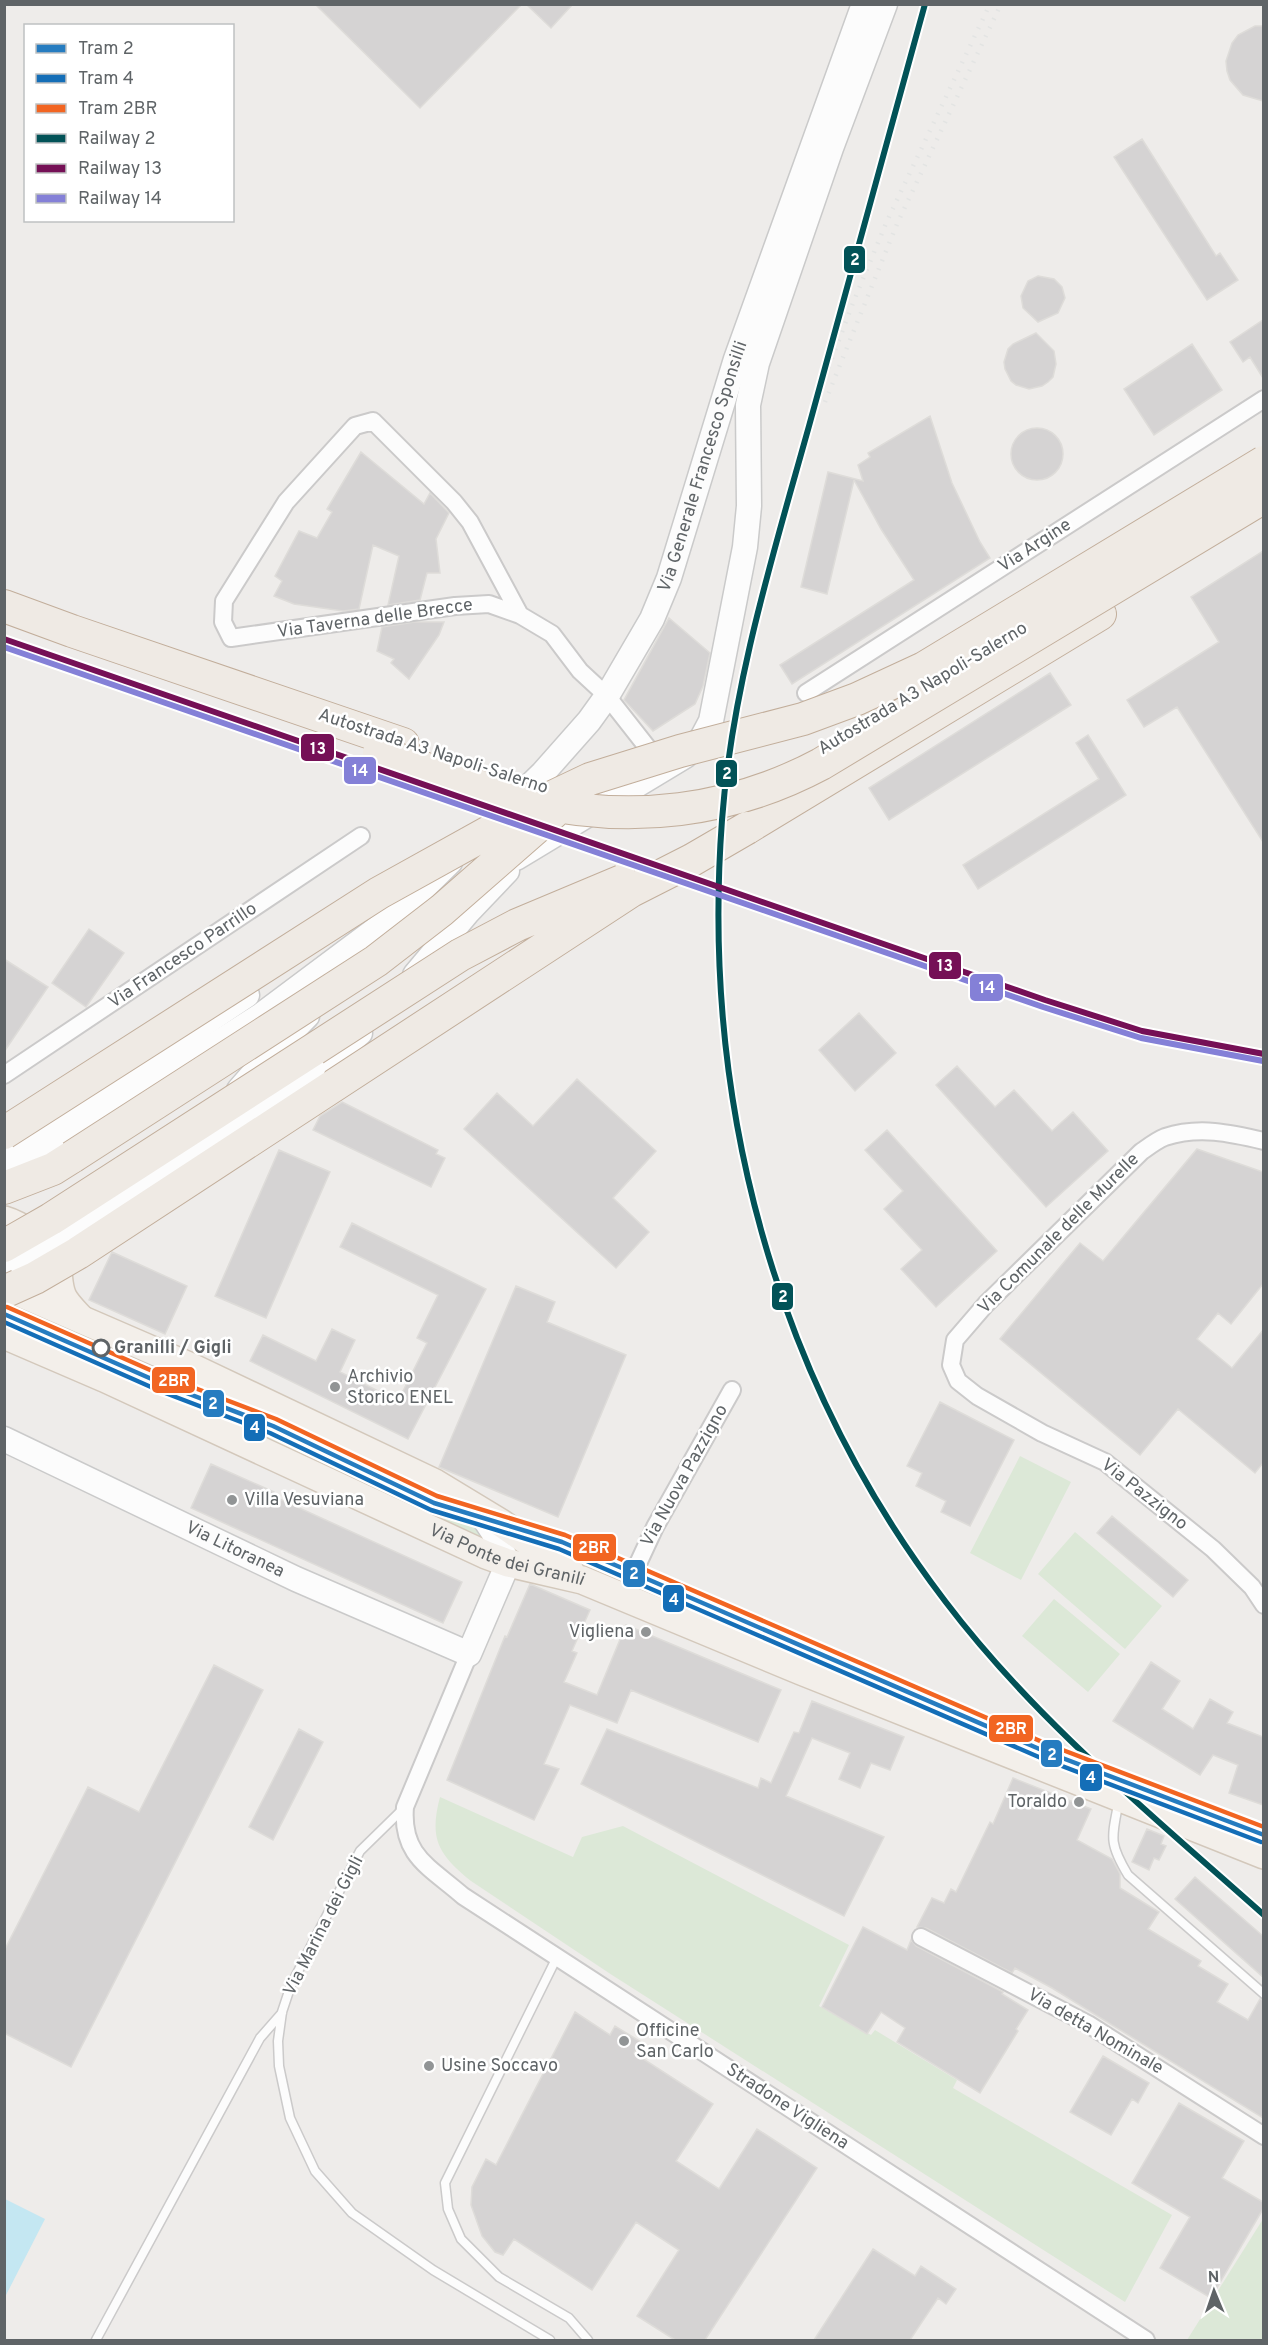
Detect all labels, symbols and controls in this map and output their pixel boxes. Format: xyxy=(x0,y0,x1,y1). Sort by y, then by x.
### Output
legend xyxy=(24,24,234,222)
text: Tram 2 xyxy=(78,38,134,61)
text: Tram 4 xyxy=(78,68,134,91)
text: Tram 2BR xyxy=(78,98,157,121)
text: Railway 2 xyxy=(78,128,155,151)
text: Railway 13 xyxy=(78,158,162,181)
text: Railway 14 xyxy=(78,188,162,211)
line badge: 2 xyxy=(843,245,866,274)
text: 2 xyxy=(850,251,860,271)
street label: Via Generale Francesco Sponsilli xyxy=(653,338,753,596)
street label: Via Argine xyxy=(994,514,1076,578)
street label: Via Taverna delle Brecce xyxy=(276,594,474,644)
street label: Autostrada A3 Napoli-Salerno xyxy=(814,617,1032,761)
street label: Autostrada A3 Napoli-Salerno xyxy=(315,704,551,800)
line badge: 13 xyxy=(300,733,335,762)
text: 13 xyxy=(310,740,326,760)
line badge: 14 xyxy=(343,756,377,785)
line badge: 2 xyxy=(715,759,738,788)
text: 14 xyxy=(352,762,368,782)
text: 2 xyxy=(722,765,732,785)
street label: Via Francesco Parrillo xyxy=(104,898,262,1014)
line badge: 13 xyxy=(928,951,962,980)
text: 13 xyxy=(937,957,953,977)
line badge: 14 xyxy=(969,973,1004,1002)
text: 14 xyxy=(979,979,995,999)
street label: Via Comunale delle Murelle xyxy=(974,1149,1144,1319)
line badge: 2 xyxy=(771,1282,794,1311)
text: 2 xyxy=(778,1288,788,1308)
place label: Granilli / Gigli xyxy=(114,1337,232,1360)
marker: Granilli / Gigli xyxy=(92,1339,110,1357)
line badge: 2BR xyxy=(151,1366,196,1394)
place label: Archivio Storico ENEL xyxy=(347,1366,453,1410)
text: 2BR xyxy=(158,1372,190,1392)
marker: Archivio Storico ENEL xyxy=(328,1380,342,1394)
line badge: 2 xyxy=(202,1389,225,1418)
text: 2 xyxy=(208,1395,218,1415)
street label: Via Nuova Pazzigno xyxy=(636,1401,734,1551)
line badge: 4 xyxy=(243,1413,266,1442)
text: 4 xyxy=(250,1419,260,1439)
street label: Via Pazzigno xyxy=(1096,1454,1192,1536)
place label: Villa Vesuviana xyxy=(244,1489,364,1512)
marker: Villa Vesuviana xyxy=(225,1493,239,1507)
street label: Via Litoranea xyxy=(182,1516,288,1583)
street label: Via Ponte dei Granili xyxy=(425,1519,589,1592)
line badge: 2BR xyxy=(572,1533,617,1562)
text: 2BR xyxy=(578,1539,610,1559)
line badge: 2 xyxy=(622,1559,646,1588)
text: 2 xyxy=(629,1565,639,1585)
line badge: 4 xyxy=(662,1584,685,1613)
text: 4 xyxy=(669,1591,679,1611)
place label: Vigliena xyxy=(569,1621,634,1644)
marker: Vigliena xyxy=(639,1625,653,1639)
line badge: 2BR xyxy=(988,1714,1034,1743)
text: 2BR xyxy=(995,1720,1027,1740)
line badge: 2 xyxy=(1040,1739,1063,1768)
text: 2 xyxy=(1047,1746,1057,1766)
line badge: 4 xyxy=(1079,1763,1103,1792)
text: 4 xyxy=(1086,1769,1096,1789)
place label: Toraldo xyxy=(1007,1791,1067,1814)
marker: Toraldo xyxy=(1072,1795,1086,1809)
street label: Via Marina dei Gigli xyxy=(279,1852,369,2000)
street label: Via detta Nominale xyxy=(1023,1984,1167,2080)
place label: Officine San Carlo xyxy=(636,2020,714,2064)
marker: Officine San Carlo xyxy=(617,2034,631,2048)
place label: Usine Soccavo xyxy=(441,2055,558,2078)
marker: Usine Soccavo xyxy=(422,2059,436,2073)
street label: Stradone Vigliena xyxy=(721,2059,853,2155)
north arrow xyxy=(1184,2261,1244,2321)
text: N xyxy=(1207,2268,1220,2288)

